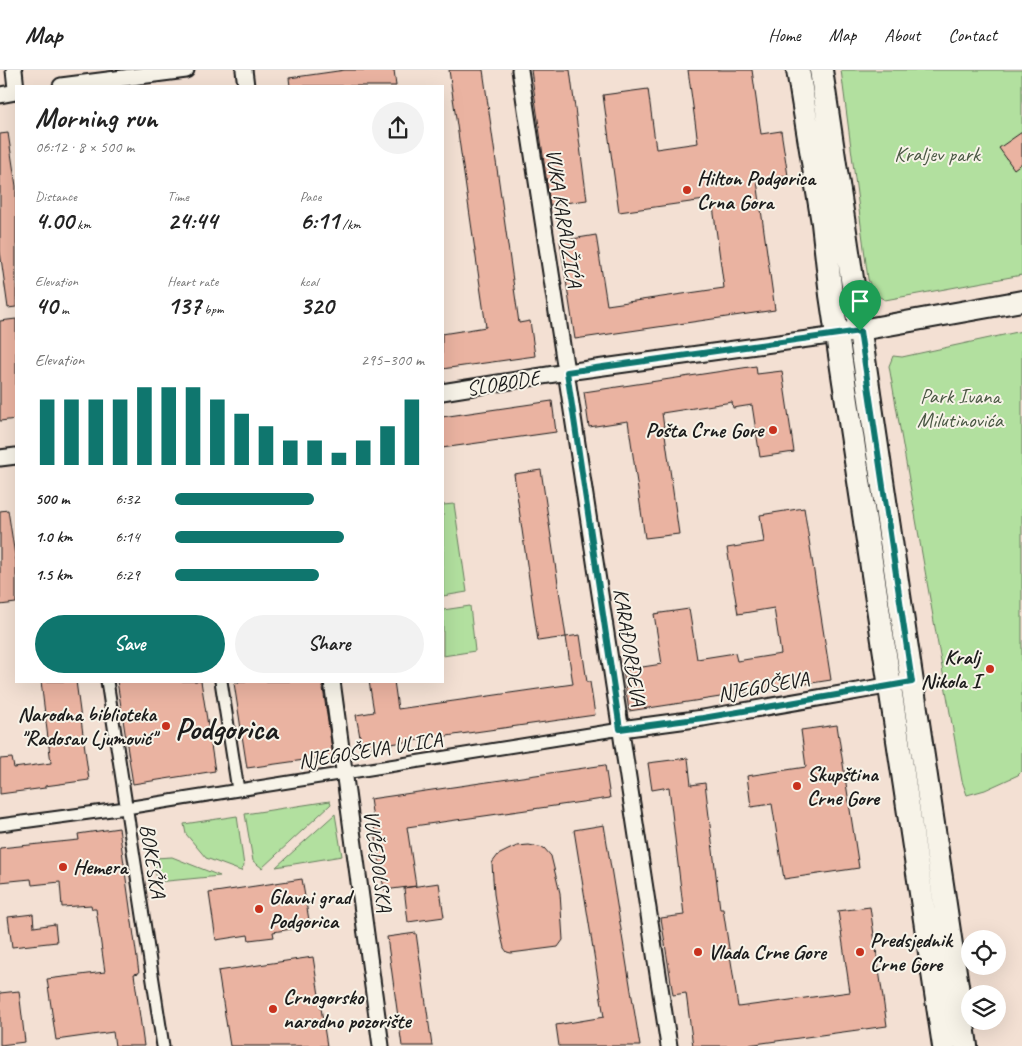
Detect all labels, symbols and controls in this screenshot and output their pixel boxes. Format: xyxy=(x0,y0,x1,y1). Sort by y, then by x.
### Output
text: Map xyxy=(25,20,62,50)
text: Home xyxy=(768,24,801,46)
text: Map xyxy=(829,24,856,46)
text: About xyxy=(884,24,920,46)
text: Contact xyxy=(948,24,997,46)
text: Morning run xyxy=(35,100,157,135)
button: share xyxy=(372,102,424,154)
text: 06:12 · 8 × 500 m xyxy=(35,137,134,157)
park label: Kraljev park xyxy=(894,141,982,167)
street label: VUKA KARADŽIĆA xyxy=(540,147,588,291)
place label: Hilton Podgorica Crna Gora xyxy=(697,165,817,215)
marker: Hilton Podgorica Crna Gora xyxy=(681,184,693,196)
text: Distance xyxy=(35,188,77,205)
text: Time xyxy=(167,188,189,205)
text: Pace xyxy=(300,188,321,205)
text: 4.00 xyxy=(35,205,74,237)
text: 24:44 xyxy=(167,205,217,237)
text: 6:11 xyxy=(300,205,339,237)
text: km xyxy=(74,216,91,233)
text: /km xyxy=(339,216,361,233)
text: Elevation xyxy=(35,273,78,290)
text: Heart rate xyxy=(167,273,218,290)
text: kcal xyxy=(300,273,318,290)
pin xyxy=(839,280,881,331)
icon: arrive xyxy=(846,287,874,315)
text: 40 xyxy=(35,290,58,322)
text: 137 xyxy=(167,290,201,322)
text: 320 xyxy=(300,290,333,322)
text: m xyxy=(58,301,69,318)
text: bpm xyxy=(201,301,224,318)
text: Elevation xyxy=(35,350,84,370)
text: 295–300 m xyxy=(361,350,424,370)
street label: SLOBODE xyxy=(465,364,544,402)
park label: Park Ivana Milutinovića xyxy=(917,383,1005,433)
place label: Pošta Crne Gore xyxy=(646,417,765,443)
marker: Pošta Crne Gore xyxy=(767,424,779,436)
text: 500 m xyxy=(35,489,69,509)
text: 6:32 xyxy=(115,489,140,509)
text: 1.0 km xyxy=(35,527,72,547)
text: 6:14 xyxy=(115,527,140,547)
text: 1.5 km xyxy=(35,565,72,585)
text: 6:29 xyxy=(115,565,140,585)
street label: KARAĐORĐEVA xyxy=(608,586,652,708)
button: Save xyxy=(35,615,225,673)
button: Share xyxy=(235,615,424,673)
place label: Kralj Nikola I xyxy=(921,644,984,694)
marker: Kralj Nikola I xyxy=(984,663,996,675)
street label: NJEGOŠEVA xyxy=(715,665,811,707)
place label: Narodna biblioteka "Radosav Ljumović" xyxy=(18,701,161,751)
district label: Podgorica xyxy=(175,709,279,748)
marker: Narodna biblioteka "Radosav Ljumović" xyxy=(160,720,172,732)
street label: NJEGOŠEVA ULICA xyxy=(296,726,444,774)
place label: Skupština Crne Gore xyxy=(807,761,881,811)
marker: Skupština Crne Gore xyxy=(791,780,803,792)
street label: VUČEDOLSKA xyxy=(358,808,398,914)
street label: BOKEŠKA xyxy=(134,822,172,901)
place label: Hemera xyxy=(73,854,130,880)
marker: Hemera xyxy=(57,861,69,873)
place label: Glavni grad Podgorica xyxy=(269,884,354,934)
marker: Glavni grad Podgorica xyxy=(253,903,265,915)
place label: Predsjednik Crne Gore xyxy=(870,927,954,977)
map controls xyxy=(961,930,1006,1030)
button: locate xyxy=(961,930,1006,975)
place label: Vlada Crne Gore xyxy=(708,939,828,965)
marker: Vlada Crne Gore xyxy=(692,946,704,958)
marker: Predsjednik Crne Gore xyxy=(854,946,866,958)
place label: Crnogorsko narodno pozorište xyxy=(283,984,412,1034)
button: layers xyxy=(961,985,1006,1030)
marker: Crnogorsko narodno pozorište xyxy=(267,1003,279,1015)

